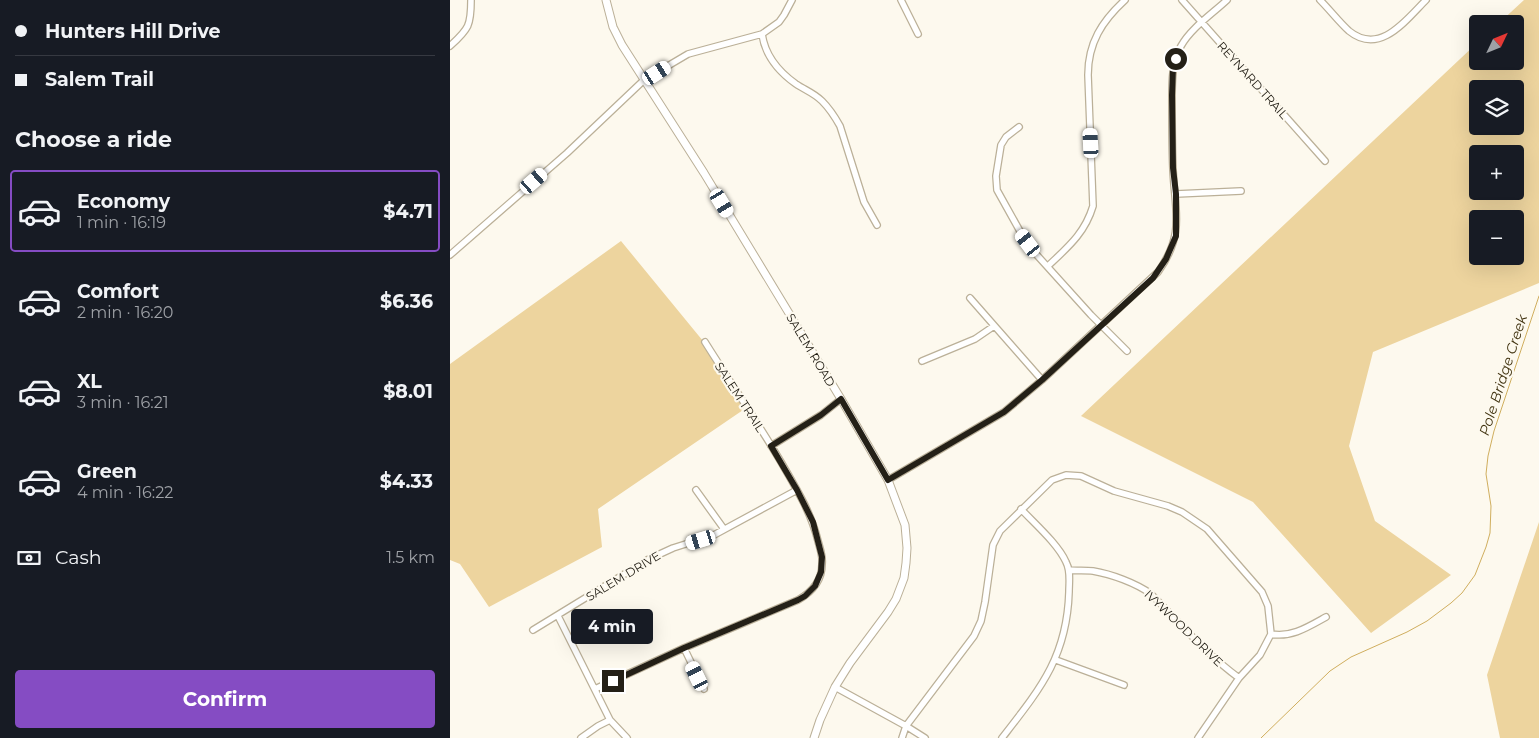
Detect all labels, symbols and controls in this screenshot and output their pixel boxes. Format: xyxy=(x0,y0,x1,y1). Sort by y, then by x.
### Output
north arrow xyxy=(1469,15,1524,70)
map controls xyxy=(1469,15,1524,265)
text: Hunters Hill Drive xyxy=(45,20,221,43)
street label: REYNARD TRAIL xyxy=(1214,38,1292,122)
route start xyxy=(1165,48,1187,70)
car xyxy=(640,59,673,87)
text: Salem Trail xyxy=(45,68,154,91)
button: layers xyxy=(1469,80,1524,135)
text: Choose a ride xyxy=(15,126,172,153)
car xyxy=(1082,128,1099,158)
button: + xyxy=(1469,145,1524,200)
car xyxy=(517,165,550,197)
car xyxy=(707,186,736,220)
icon: car xyxy=(17,189,62,234)
text: Economy xyxy=(77,190,170,213)
text: $4.71 xyxy=(383,200,433,223)
button: − xyxy=(1469,210,1524,265)
text: 1 min · 16:19 xyxy=(77,213,166,232)
car xyxy=(1012,227,1043,259)
icon: car xyxy=(17,279,62,324)
text: Comfort xyxy=(77,280,159,303)
text: $6.36 xyxy=(380,290,433,313)
text: 2 min · 16:20 xyxy=(77,303,173,322)
street label: SALEM ROAD xyxy=(783,311,839,389)
water label: Pole Bridge Creek xyxy=(1475,312,1531,438)
street label: SALEM TRAIL xyxy=(712,359,768,435)
icon: car xyxy=(17,369,62,414)
text: XL xyxy=(77,370,102,393)
text: $8.01 xyxy=(383,380,433,403)
text: 3 min · 16:21 xyxy=(77,393,169,412)
icon: car xyxy=(17,459,62,504)
text: Green xyxy=(77,460,137,483)
text: $4.33 xyxy=(380,470,433,493)
text: 4 min · 16:22 xyxy=(77,483,173,502)
car xyxy=(684,528,717,552)
icon: cash xyxy=(15,544,43,572)
text: Cash xyxy=(55,546,102,569)
text: 1.5 km xyxy=(386,548,435,567)
street label: SALEM DRIVE xyxy=(583,548,663,604)
street label: IVYWOOD DRIVE xyxy=(1142,587,1226,669)
callout: 4 min xyxy=(572,608,654,644)
text: 4 min xyxy=(588,617,636,636)
car xyxy=(683,659,710,693)
button: Confirm xyxy=(15,670,435,728)
route end xyxy=(602,670,624,692)

